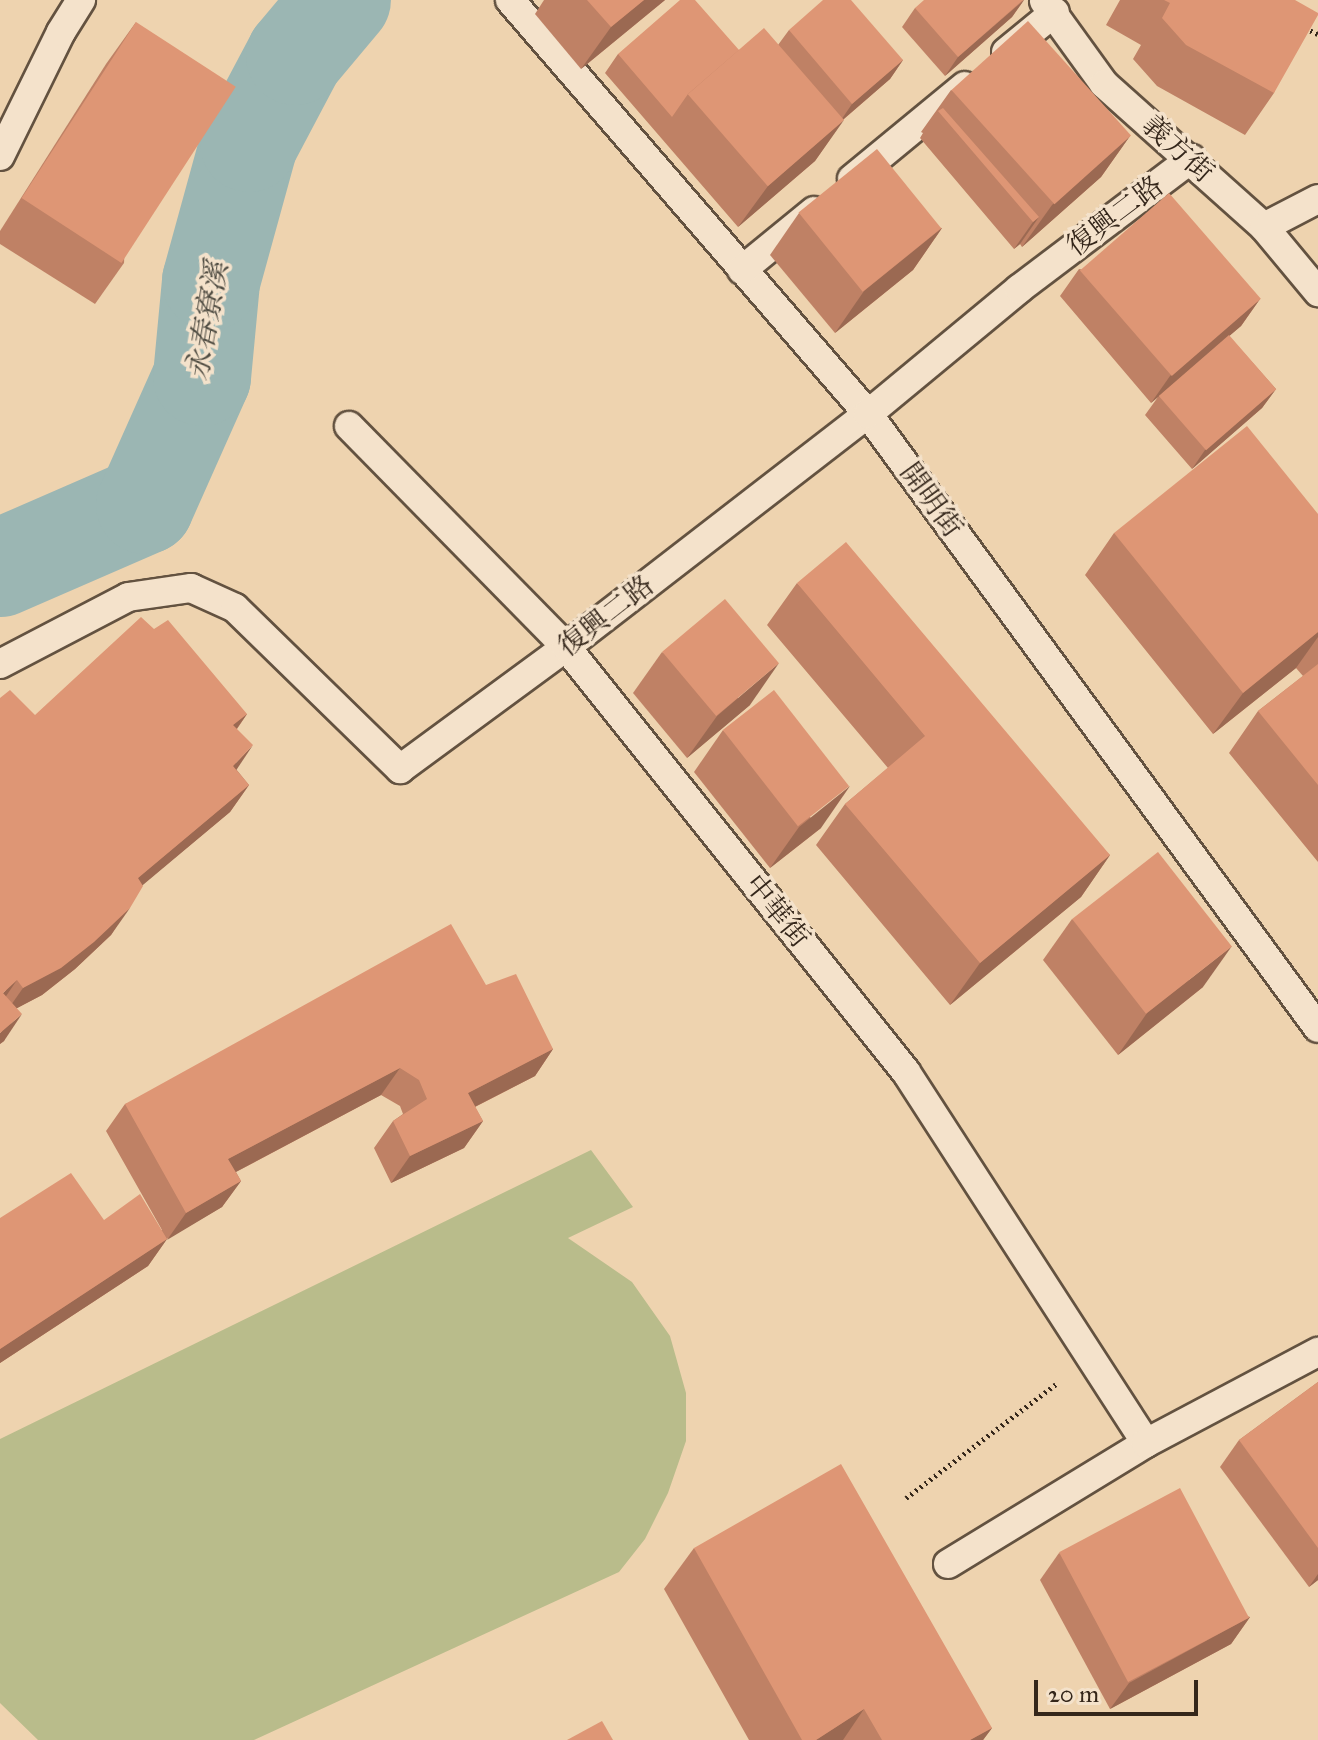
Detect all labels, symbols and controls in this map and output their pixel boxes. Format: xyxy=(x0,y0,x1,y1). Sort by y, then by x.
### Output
street label: 義方街 xyxy=(1136,108,1220,190)
street label: 復興二路 xyxy=(1060,169,1170,263)
water label: 永春寮溪 xyxy=(179,259,235,383)
street label: 開明街 xyxy=(893,456,969,544)
street label: 復興二路 xyxy=(552,568,660,664)
street label: 中華街 xyxy=(738,868,816,954)
scale bar xyxy=(1038,1664,1202,1714)
text: 20 m xyxy=(1048,1679,1099,1709)

